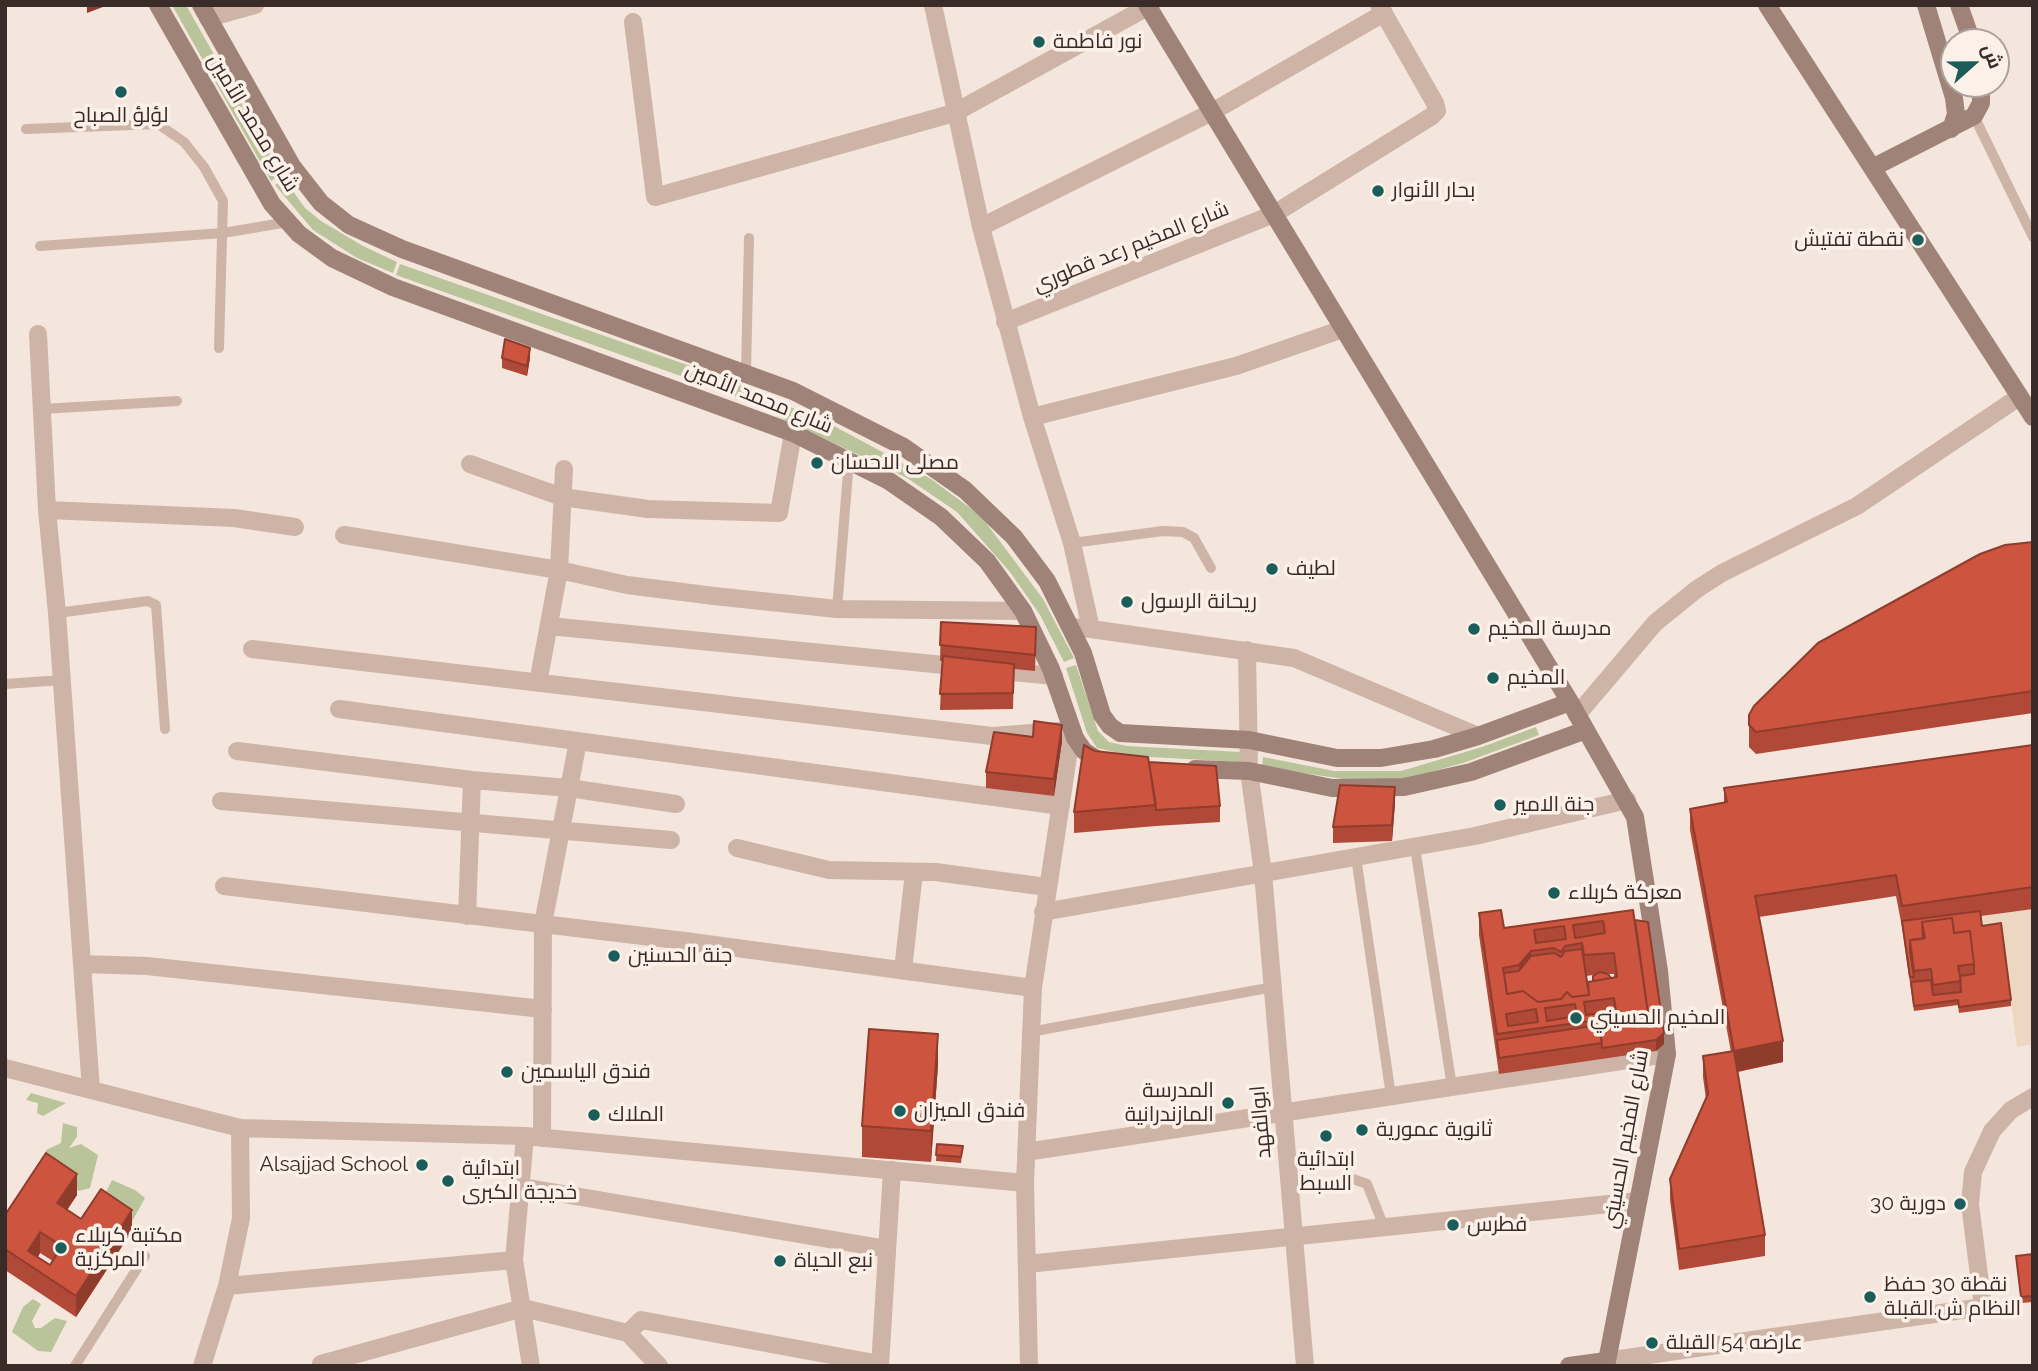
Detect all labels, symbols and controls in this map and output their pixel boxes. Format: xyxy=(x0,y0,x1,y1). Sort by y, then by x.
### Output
north arrow xyxy=(1940,28,2010,98)
place label: نور فاطمة xyxy=(1053,29,1142,55)
marker: نور فاطمة xyxy=(1031,34,1047,50)
text: ش xyxy=(1978,41,2007,72)
street label: شارع محمد الأمين xyxy=(202,49,304,197)
marker: لؤلؤ الصباح xyxy=(113,84,129,100)
place label: لؤلؤ الصباح xyxy=(73,103,169,129)
place label: بحار الأنوار xyxy=(1392,178,1475,204)
marker: بحار الأنوار xyxy=(1370,183,1386,199)
street label: شارع المخيم رعد قطوري xyxy=(1029,196,1233,298)
place label: نقطة تفتيش xyxy=(1794,227,1904,253)
marker: نقطة تفتيش xyxy=(1910,232,1926,248)
street label: شارع محمد الأمين xyxy=(682,357,836,439)
place label: مصلى الاحسان xyxy=(831,450,959,476)
marker: مصلى الاحسان xyxy=(809,455,825,471)
place label: لطيف xyxy=(1286,556,1336,582)
marker: لطيف xyxy=(1264,561,1280,577)
place label: ريحانة الرسول xyxy=(1141,589,1257,615)
marker: ريحانة الرسول xyxy=(1119,594,1135,610)
place label: مدرسة المخيم xyxy=(1488,616,1611,642)
marker: مدرسة المخيم xyxy=(1466,621,1482,637)
place label: المخيم xyxy=(1507,665,1565,691)
marker: المخيم xyxy=(1485,670,1501,686)
place label: جنة الامير xyxy=(1514,792,1594,818)
marker: جنة الامير xyxy=(1492,797,1508,813)
place label: معركة كربلاء xyxy=(1568,880,1682,906)
marker: معركة كربلاء xyxy=(1546,885,1562,901)
place label: جنة الحسنين xyxy=(628,943,732,969)
marker: جنة الحسنين xyxy=(606,948,622,964)
place label: المخيم الحسيني xyxy=(1590,1005,1725,1031)
marker: المخيم الحسيني xyxy=(1568,1010,1584,1026)
street label: شارع المخيم الحسيني xyxy=(1598,1048,1654,1230)
place label: فندق الياسمين xyxy=(521,1059,651,1085)
marker: فندق الياسمين xyxy=(499,1064,515,1080)
place label: المدرسة المازندرانية xyxy=(1125,1078,1214,1128)
street label: ابوالفهد xyxy=(1245,1084,1277,1160)
marker: المدرسة المازندرانية xyxy=(1220,1095,1236,1111)
place label: فندق الميزان xyxy=(914,1098,1025,1124)
place label: الملاك xyxy=(608,1102,664,1128)
marker: فندق الميزان xyxy=(892,1103,908,1119)
marker: الملاك xyxy=(586,1107,602,1123)
place label: ثانوية عمورية xyxy=(1376,1117,1492,1143)
marker: ثانوية عمورية xyxy=(1354,1122,1370,1138)
marker: ابتدائية السبط xyxy=(1318,1128,1334,1144)
place label: ابتدائية السبط xyxy=(1297,1147,1355,1197)
place label: Alsajjad School xyxy=(260,1152,408,1178)
place label: ابتدائية خديجة الكبرى xyxy=(462,1156,577,1206)
marker: Alsajjad School xyxy=(414,1157,430,1173)
marker: ابتدائية خديجة الكبرى xyxy=(440,1173,456,1189)
place label: دورية 30 xyxy=(1870,1191,1946,1217)
marker: دورية 30 xyxy=(1952,1196,1968,1212)
place label: فطرس xyxy=(1467,1212,1527,1238)
marker: فطرس xyxy=(1445,1217,1461,1233)
place label: مكتبة كربلاء المركزية xyxy=(75,1223,183,1273)
marker: مكتبة كربلاء المركزية xyxy=(53,1240,69,1256)
place label: نبع الحياة xyxy=(794,1248,873,1274)
marker: نبع الحياة xyxy=(772,1253,788,1269)
place label: نقطة 30 حفظ النظام ش.القبلة xyxy=(1884,1272,2021,1322)
marker: نقطة 30 حفظ النظام ش.القبلة xyxy=(1862,1289,1878,1305)
place label: عارضه 54 القبلة xyxy=(1666,1330,1803,1356)
marker: عارضه 54 القبلة xyxy=(1644,1335,1660,1351)

